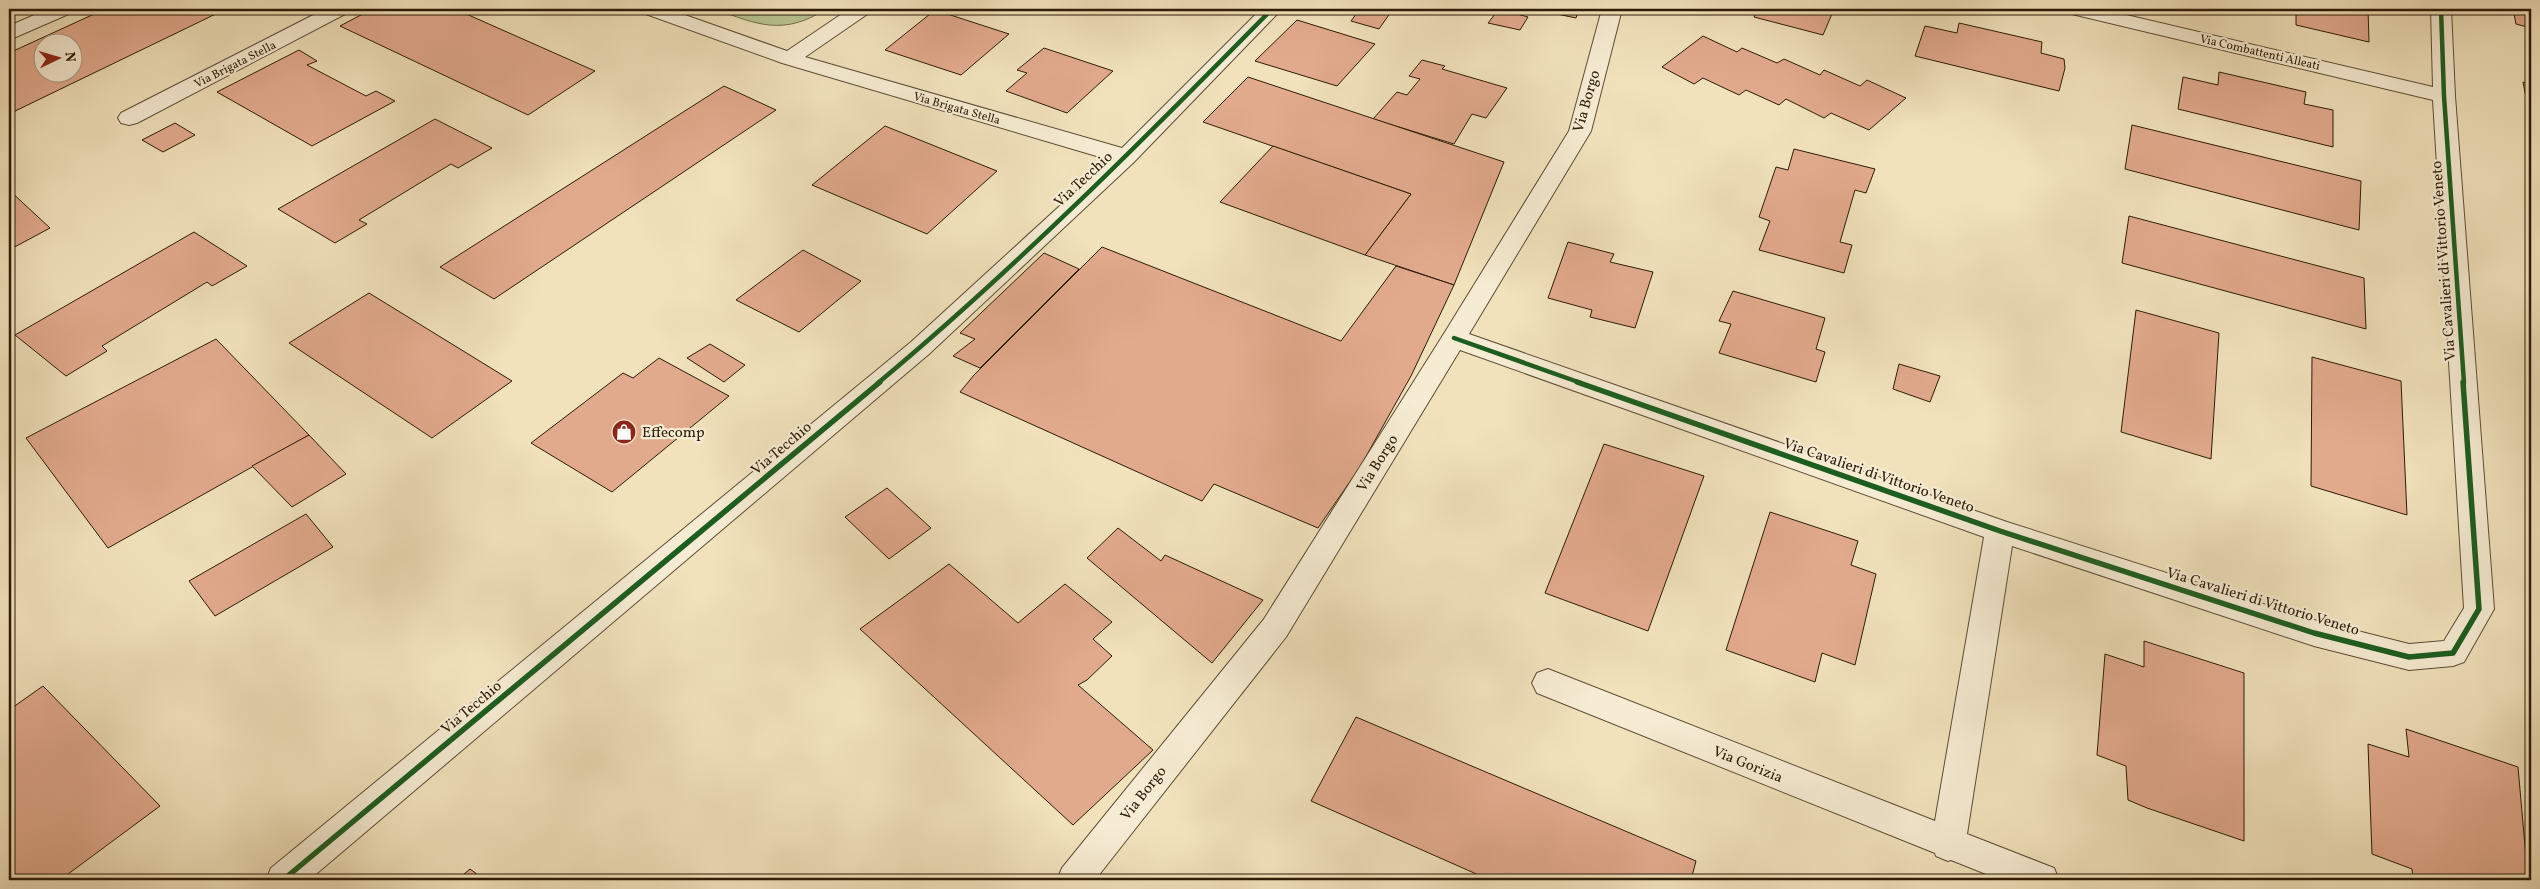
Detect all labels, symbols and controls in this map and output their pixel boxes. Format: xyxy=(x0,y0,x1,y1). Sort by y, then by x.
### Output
street label: Via Combattenti Alleati xyxy=(2198,31,2322,75)
north arrow xyxy=(32,32,82,82)
street label: Via Brigata Stella xyxy=(192,37,279,92)
text: N xyxy=(60,51,79,63)
street label: Via Borgo xyxy=(1569,68,1606,135)
street label: Via Brigata Stella xyxy=(911,89,1002,129)
street label: Via Tecchio xyxy=(1050,147,1118,213)
street label: Via Cavalieri di Vittorio Veneto xyxy=(2427,160,2462,362)
street label: Via Tecchio xyxy=(747,418,817,481)
shop icon: Effecomp xyxy=(611,419,637,445)
place label: Effecomp xyxy=(642,423,705,444)
street label: Via Borgo xyxy=(1352,431,1404,496)
street label: Via Cavalieri di Vittorio Veneto xyxy=(1780,434,1977,519)
street label: Via Cavalieri di Vittorio Veneto xyxy=(2163,563,2362,642)
street label: Via Tecchio xyxy=(437,677,507,740)
street label: Via Gorizia xyxy=(1709,742,1786,789)
street label: Via Borgo xyxy=(1116,762,1172,826)

